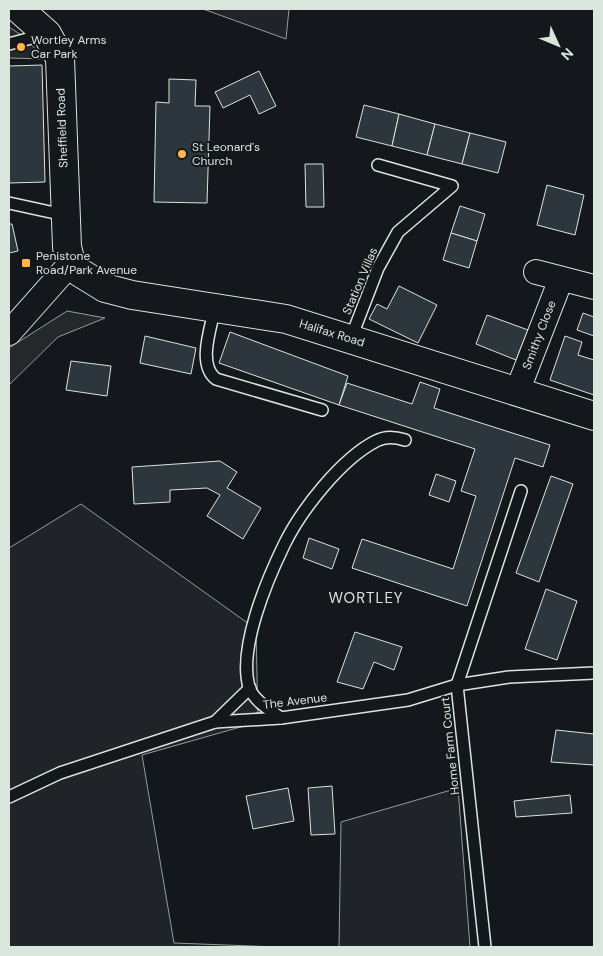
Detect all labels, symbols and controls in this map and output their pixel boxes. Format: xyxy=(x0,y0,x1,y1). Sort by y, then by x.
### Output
north arrow xyxy=(533,20,583,70)
place label: Wortley Arms Car Park xyxy=(31,32,107,62)
marker: Wortley Arms Car Park xyxy=(15,41,27,53)
text: N xyxy=(557,44,577,64)
street label: Sheffield Road xyxy=(53,88,71,168)
place label: St Leonard's Church xyxy=(192,139,260,169)
marker: St Leonard's Church xyxy=(176,148,188,160)
street label: Station Villas xyxy=(339,245,381,317)
place label: Penistone Road/Park Avenue xyxy=(36,248,137,278)
marker: Penistone Road/Park Avenue xyxy=(20,257,32,269)
street label: Smithy Close xyxy=(518,298,560,372)
street label: Halifax Road xyxy=(297,315,367,351)
district label: WORTLEY xyxy=(328,588,404,608)
street label: The Avenue xyxy=(262,689,328,713)
street label: Home Farm Court xyxy=(437,696,463,796)

